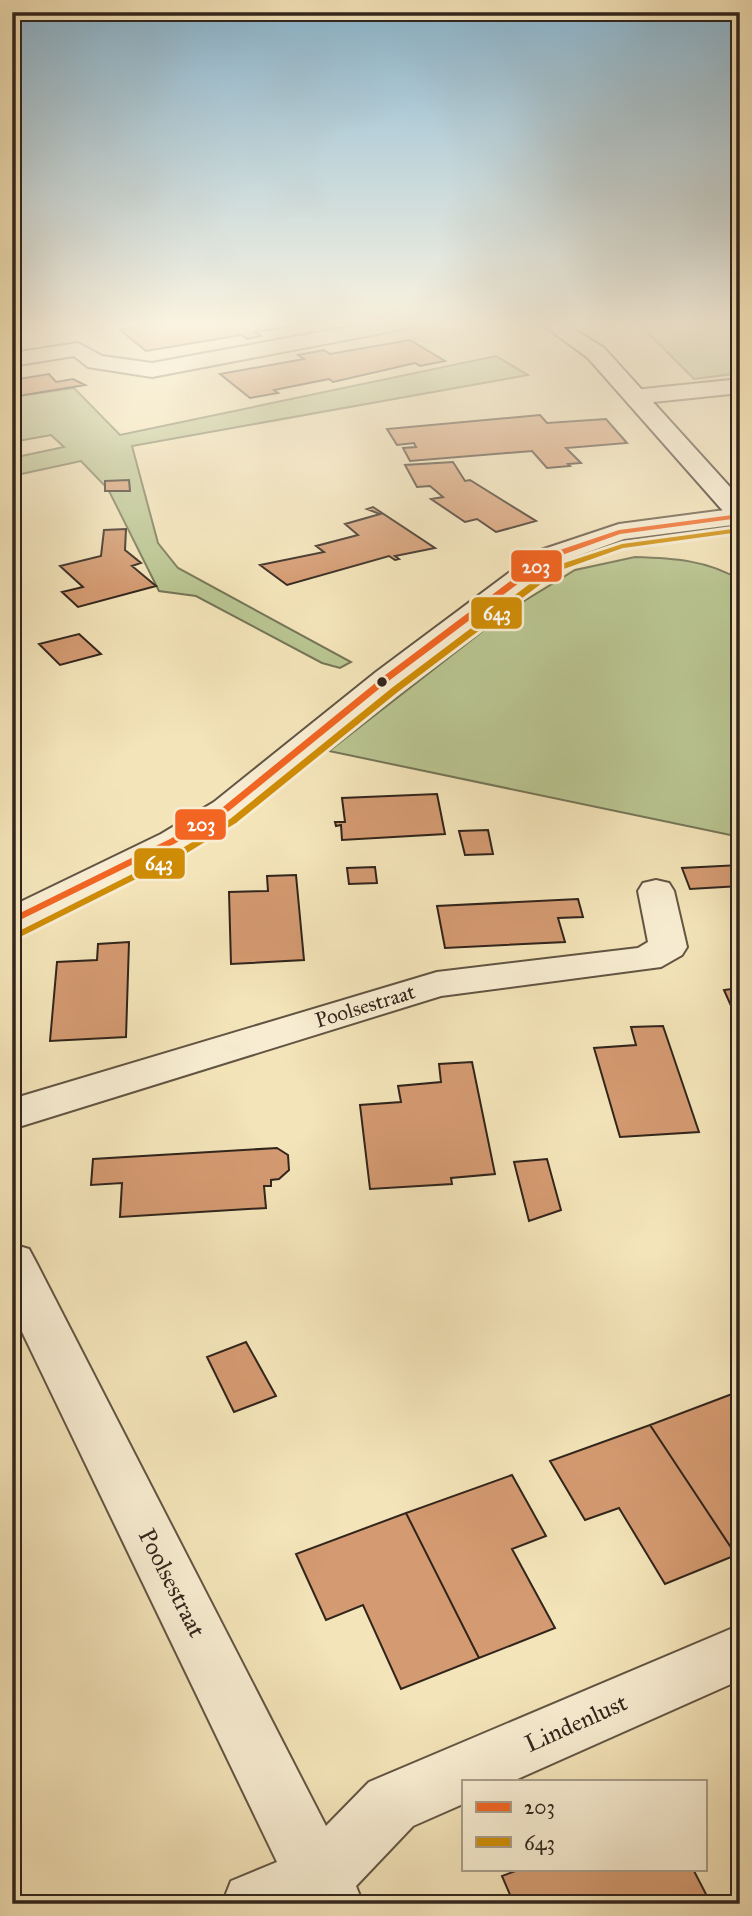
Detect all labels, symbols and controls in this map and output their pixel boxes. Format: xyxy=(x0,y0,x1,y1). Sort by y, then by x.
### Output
line badge: 203 xyxy=(510,549,563,583)
text: 203 xyxy=(522,555,550,579)
line badge: 643 xyxy=(470,596,523,630)
text: 643 xyxy=(483,602,511,626)
unlabelled marker xyxy=(375,675,389,689)
line badge: 203 xyxy=(174,808,227,841)
text: 203 xyxy=(187,813,215,837)
line badge: 643 xyxy=(133,847,186,880)
text: 643 xyxy=(145,852,173,876)
street label: Poolsestraat xyxy=(312,978,419,1034)
street label: Poolsestraat xyxy=(132,1524,212,1643)
street label: Lindenlust xyxy=(520,1687,632,1759)
legend xyxy=(462,1780,706,1870)
text: 203 xyxy=(524,1794,555,1820)
text: 643 xyxy=(524,1830,555,1856)

